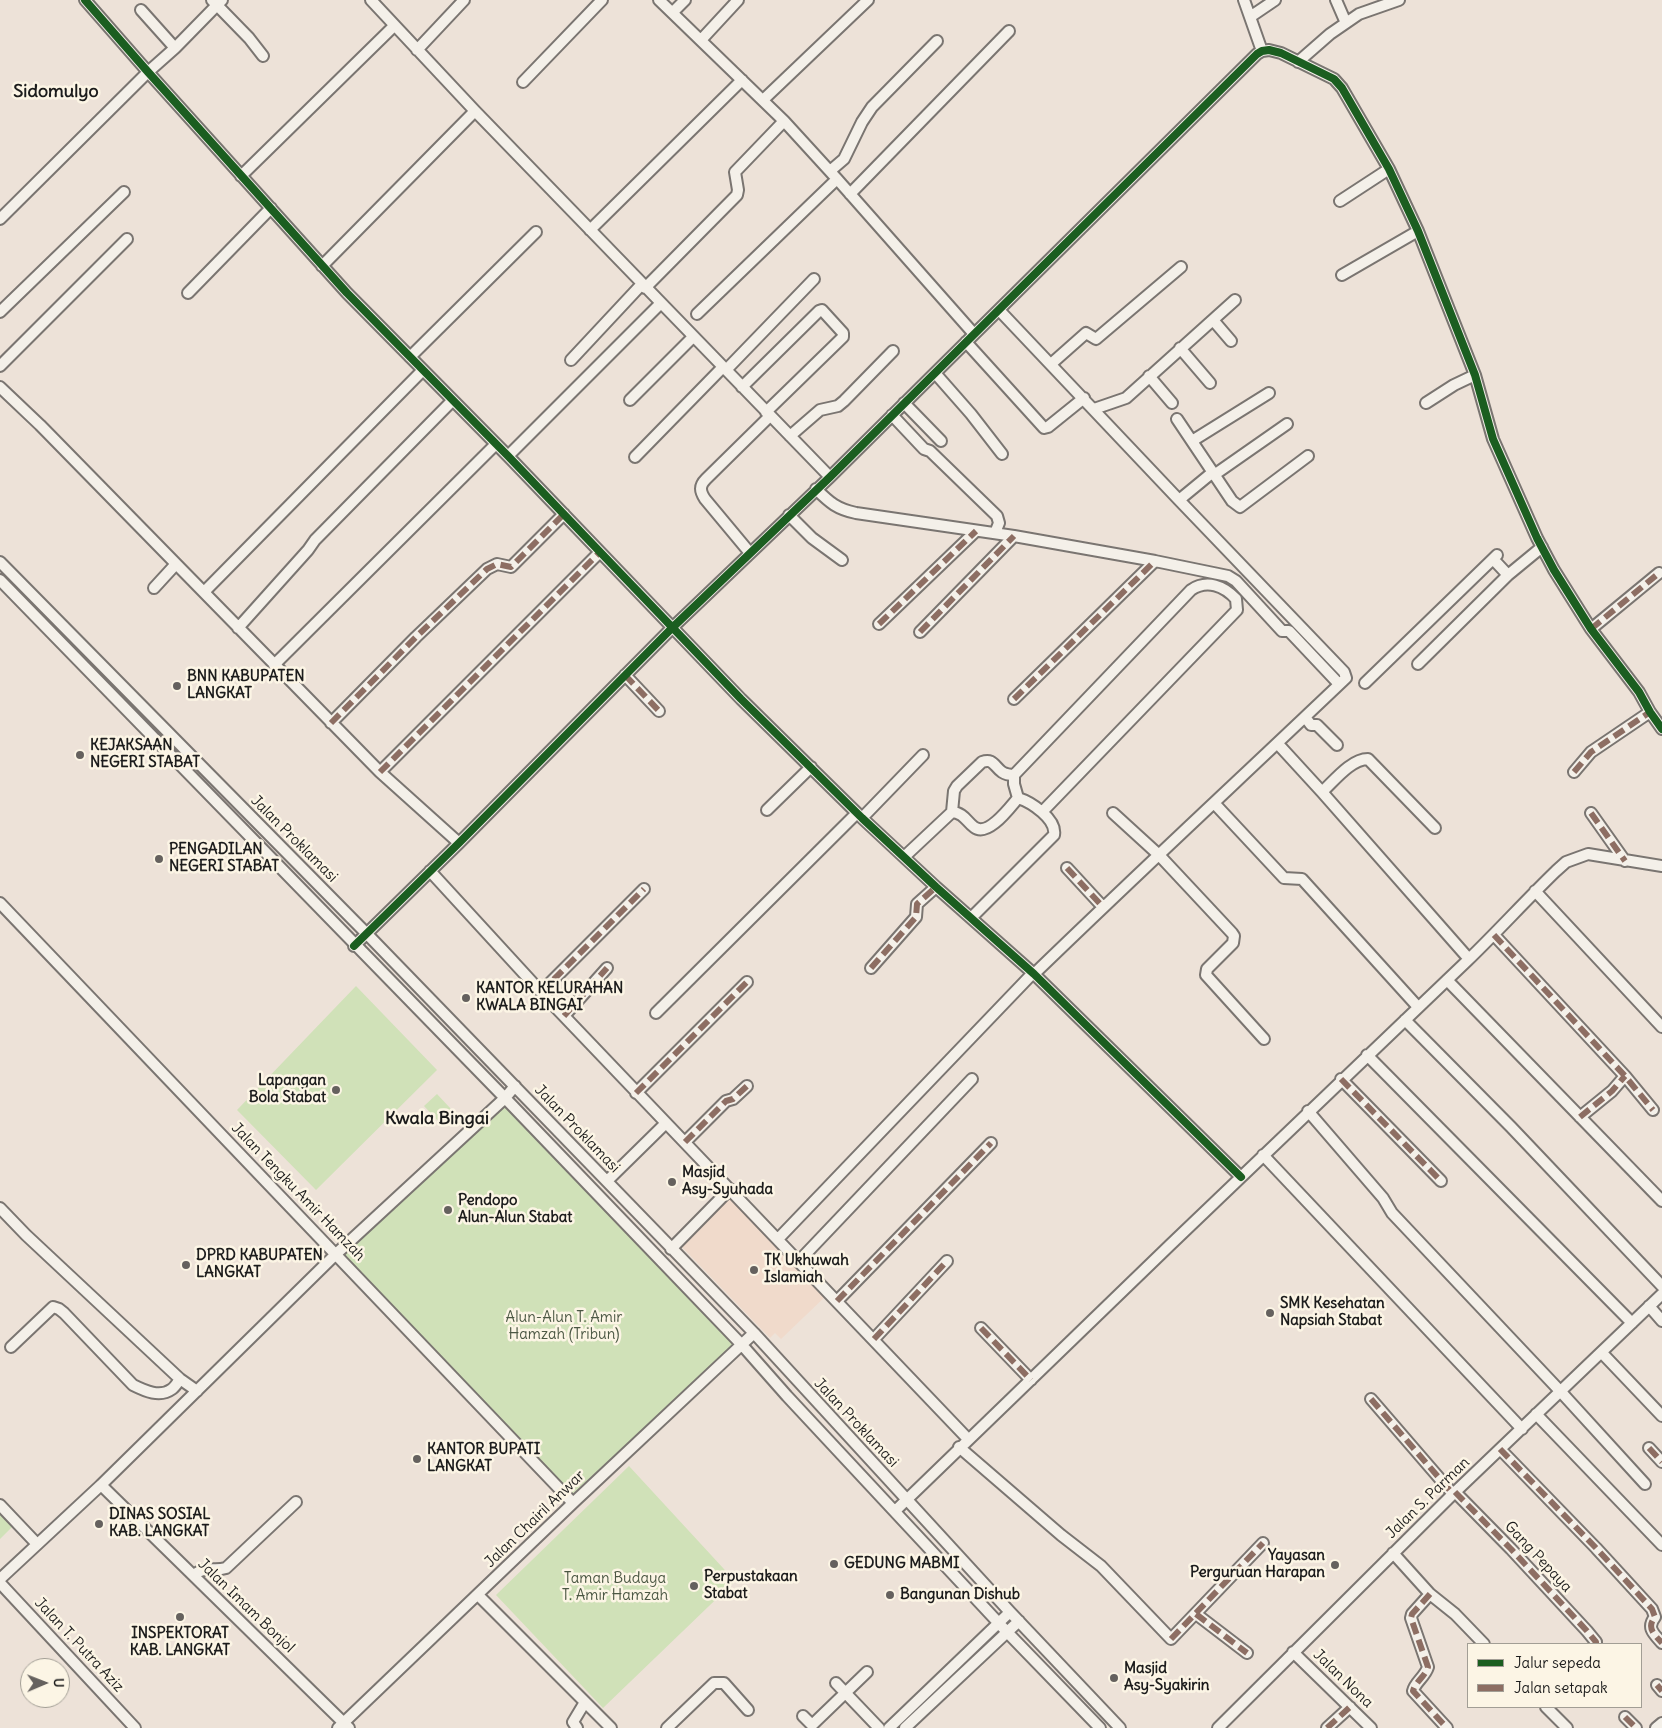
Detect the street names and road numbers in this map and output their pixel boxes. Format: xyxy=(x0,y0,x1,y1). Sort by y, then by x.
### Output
street label: Jalan Proklamasi xyxy=(247,792,341,886)
street label: Jalan Proklamasi xyxy=(530,1081,624,1177)
street label: Jalan Tengku Amir Hamzah xyxy=(227,1119,369,1265)
street label: Jalan Proklamasi xyxy=(810,1375,902,1471)
street label: Jalan S. Parman xyxy=(1383,1454,1473,1542)
street label: Jalan Chairil Anwar xyxy=(481,1467,589,1571)
street label: Gang Pepaya xyxy=(1500,1518,1576,1596)
street label: Jalan Imam Bonjol xyxy=(194,1555,298,1657)
street label: Jalan T. Putra Aziz xyxy=(31,1594,127,1696)
street label: Jalan Nona xyxy=(1309,1646,1377,1712)

